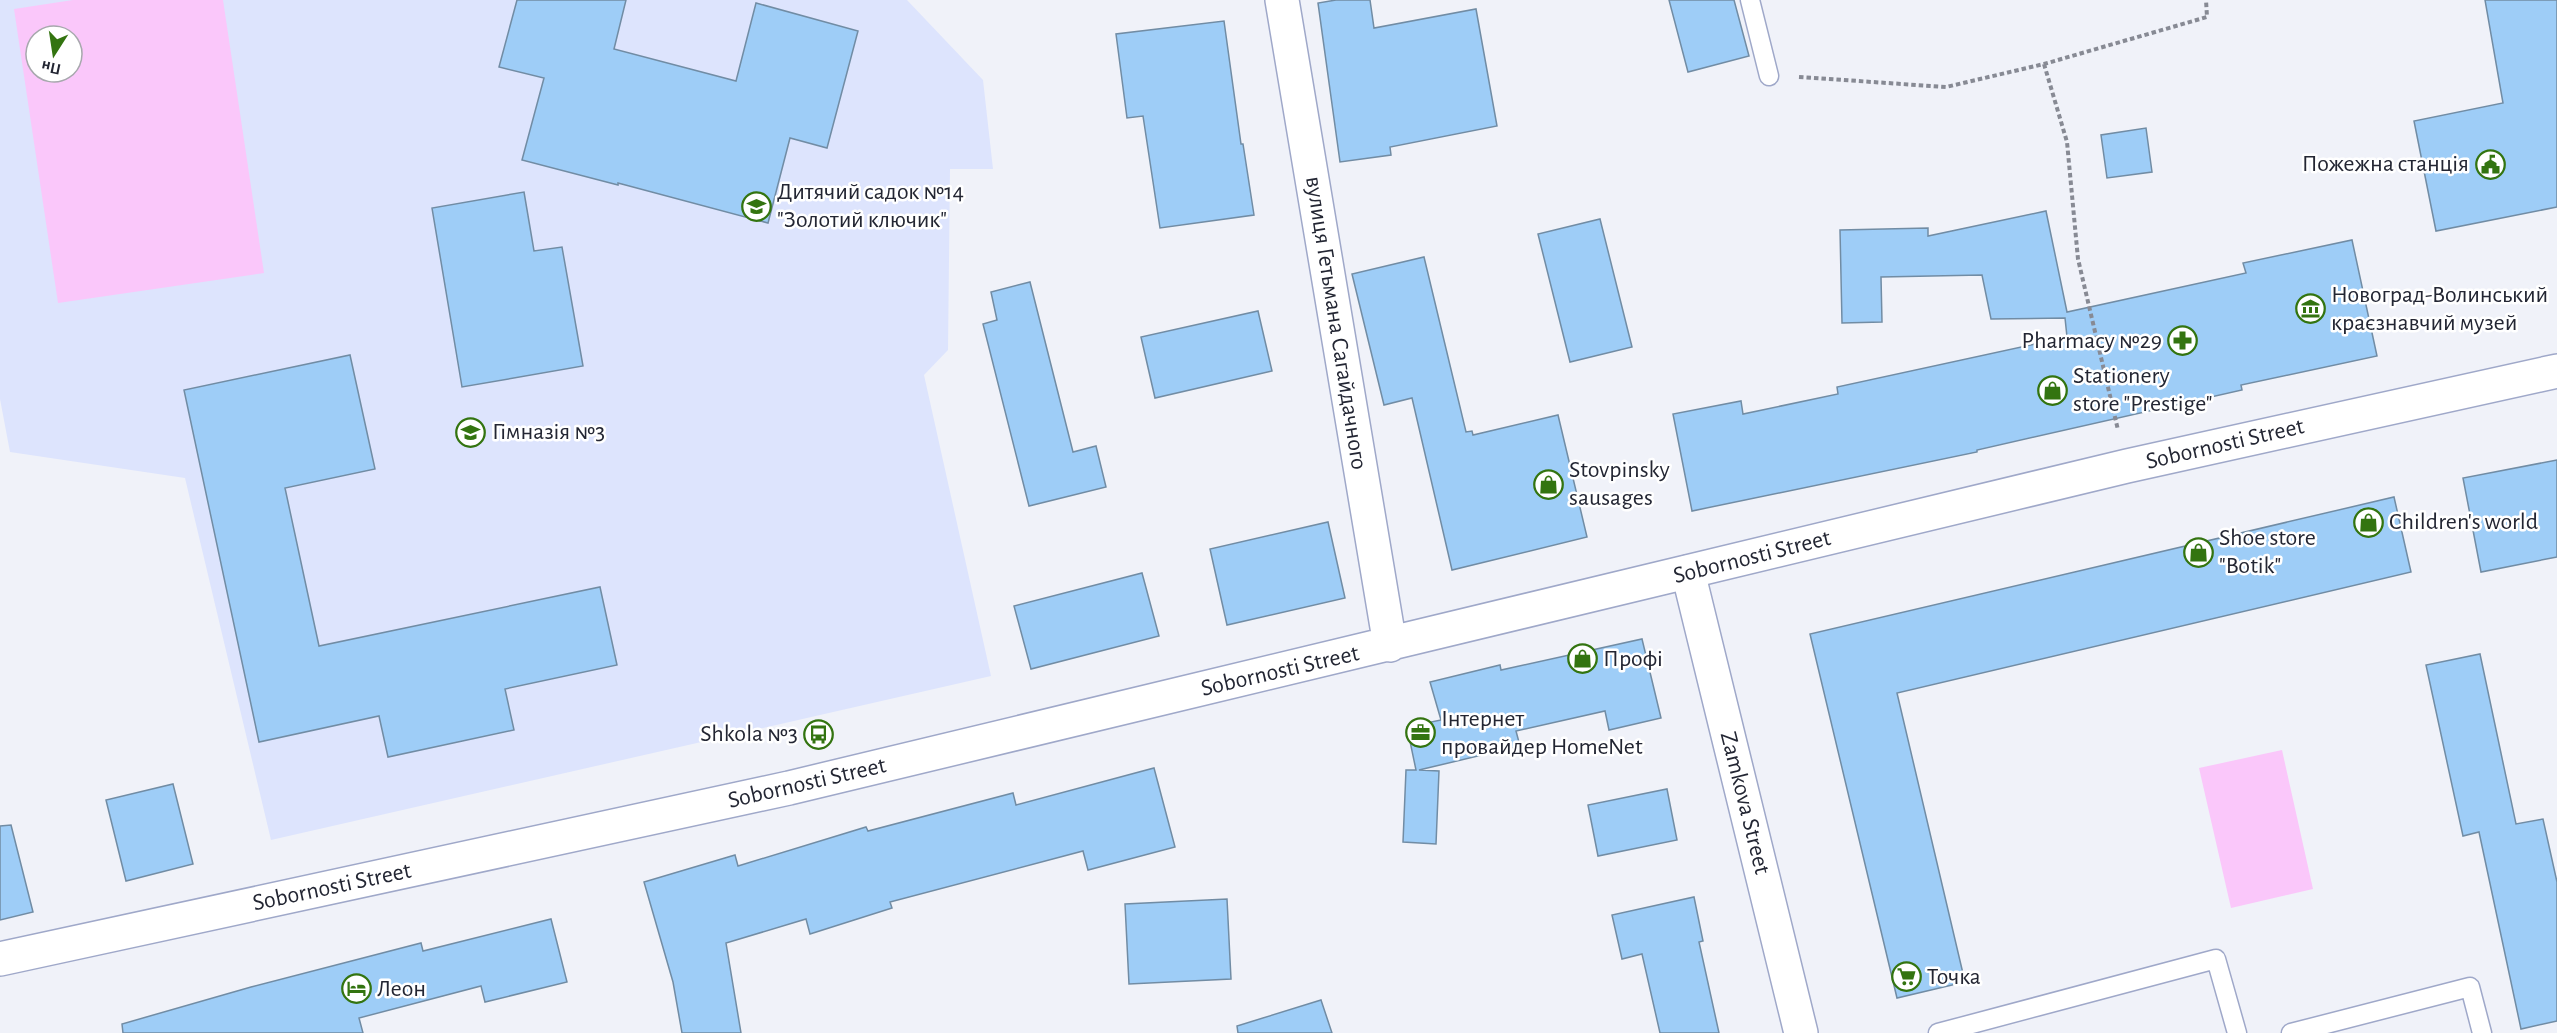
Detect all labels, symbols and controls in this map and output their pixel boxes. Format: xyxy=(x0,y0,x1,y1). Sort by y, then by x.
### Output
north arrow xyxy=(24,24,84,84)
text: Пн xyxy=(40,58,62,78)
public building icon: Пожежна станція xyxy=(2474,148,2506,180)
place label: Пожежна станція xyxy=(2302,152,2469,176)
street label: вулиця Гетьмана Сагайдачного xyxy=(1301,175,1371,471)
place label: Дитячий садок №14 "Золотий ключик" xyxy=(777,180,964,232)
school or university icon: Дитячий садок №14 "Золотий ключик" xyxy=(740,190,772,222)
place label: Новоград-Волинський краєзнавчий музей xyxy=(2331,283,2548,335)
museum icon: Новоград-Волинський краєзнавчий музей xyxy=(2294,293,2326,325)
pharmacy icon: Pharmacy №29 xyxy=(2167,325,2199,357)
place label: Pharmacy №29 xyxy=(2022,329,2162,353)
place label: Stationery store "Prestige" xyxy=(2073,364,2212,416)
shop icon: Stationery store "Prestige" xyxy=(2036,374,2068,406)
street label: Sobornosti Street xyxy=(2144,414,2307,474)
school or university icon: Гімназія №3 xyxy=(455,416,487,448)
place label: Гімназія №3 xyxy=(492,420,605,444)
place label: Stovpinsky sausages xyxy=(1569,458,1670,510)
shop icon: Stovpinsky sausages xyxy=(1532,468,1564,500)
shop icon: Children's world xyxy=(2352,506,2384,538)
place label: Children's world xyxy=(2389,510,2538,534)
street label: Sobornosti Street xyxy=(1671,526,1833,588)
place label: Shoe store "Botik" xyxy=(2219,526,2316,578)
shop icon: Shoe store "Botik" xyxy=(2182,536,2214,568)
street label: Sobornosti Street xyxy=(1199,641,1362,701)
shop icon: Профі xyxy=(1566,643,1598,675)
place label: Профі xyxy=(1603,647,1663,671)
place label: Інтернет провайдер HomeNet xyxy=(1441,707,1643,759)
office icon: Інтернет провайдер HomeNet xyxy=(1404,717,1436,749)
bus stop icon: Shkola №3 xyxy=(803,718,835,750)
place label: Shkola №3 xyxy=(700,722,798,746)
street label: Zamkova Street xyxy=(1716,729,1774,877)
street label: Sobornosti Street xyxy=(726,753,889,813)
street label: Sobornosti Street xyxy=(251,858,414,915)
supermarket icon: Точка xyxy=(1890,961,1922,993)
place label: Точка xyxy=(1927,965,1981,989)
hotel icon: Леон xyxy=(340,973,372,1005)
place label: Леон xyxy=(377,977,426,1001)

